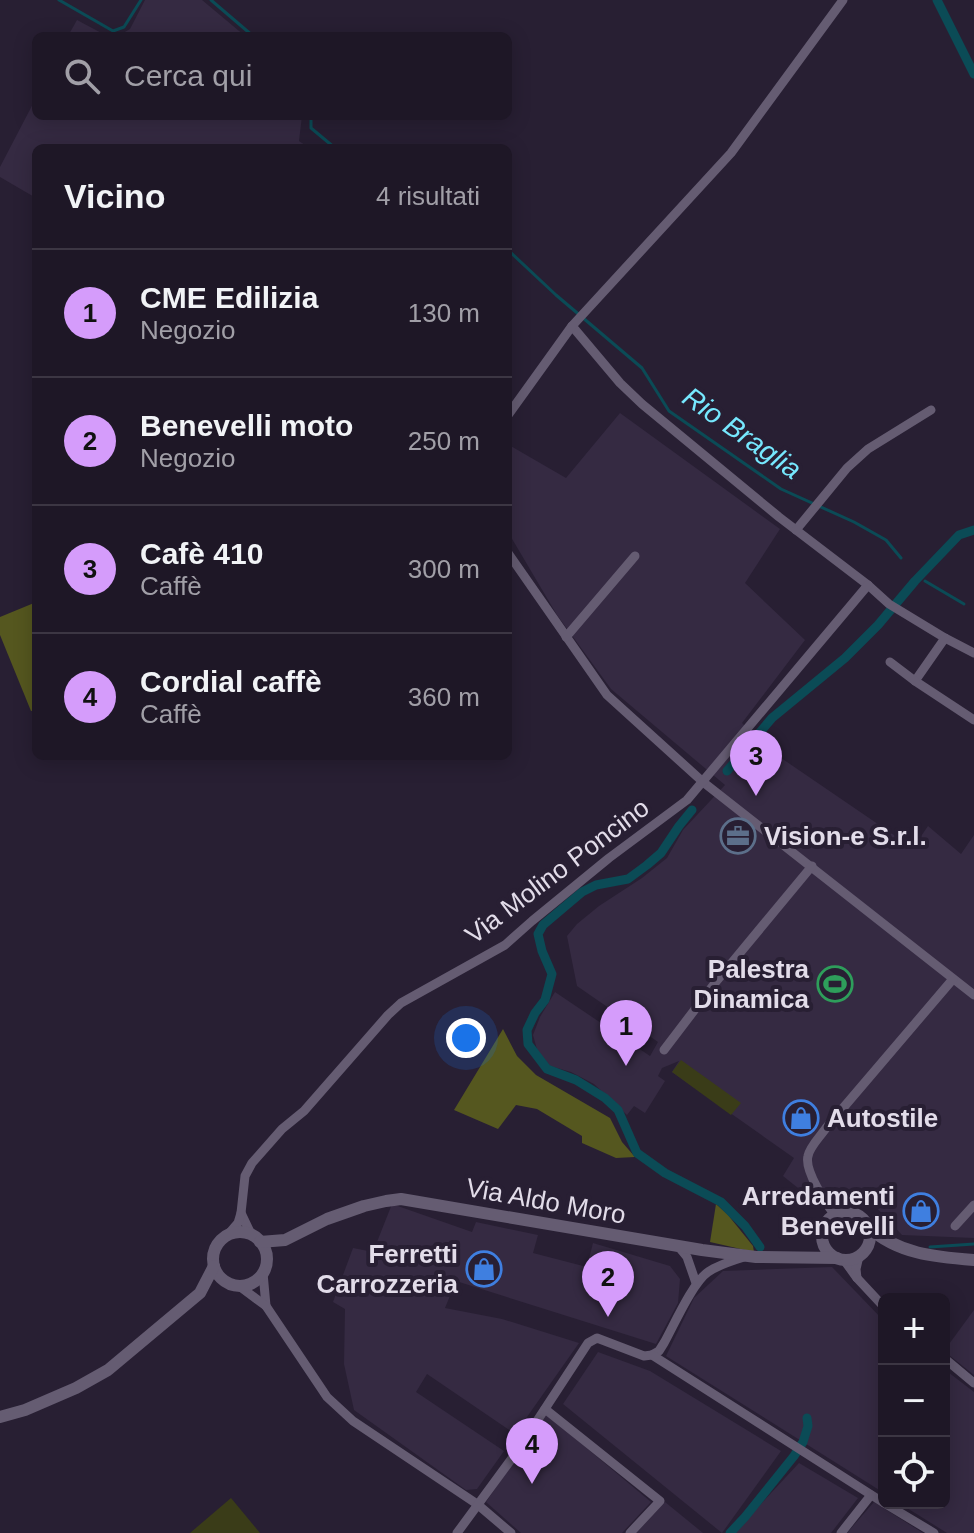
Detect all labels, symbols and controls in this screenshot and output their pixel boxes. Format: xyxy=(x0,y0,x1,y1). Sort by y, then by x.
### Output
search box xyxy=(32,32,512,120)
icon: search xyxy=(60,54,104,98)
text: Cerca qui xyxy=(124,59,252,92)
text: Vicino xyxy=(64,177,165,215)
text: 4 risultati xyxy=(376,181,480,211)
text: CME Edilizia xyxy=(140,281,318,314)
text: 1 xyxy=(83,298,97,328)
text: 130 m xyxy=(408,298,480,328)
text: Negozio xyxy=(140,315,235,345)
water label: Rio Braglia xyxy=(677,381,807,485)
text: Benevelli moto xyxy=(140,409,353,442)
text: 2 xyxy=(83,426,97,456)
text: 250 m xyxy=(408,426,480,456)
text: Negozio xyxy=(140,443,235,473)
text: Cafè 410 xyxy=(140,537,263,570)
text: 3 xyxy=(83,554,97,584)
text: 300 m xyxy=(408,554,480,584)
text: Caffè xyxy=(140,571,202,601)
text: Cordial caffè xyxy=(140,665,322,698)
text: 4 xyxy=(83,682,97,712)
text: 360 m xyxy=(408,682,480,712)
text: Caffè xyxy=(140,699,202,729)
pin: 3 xyxy=(730,730,782,796)
street label: Via Molino Poncino xyxy=(459,792,655,950)
office icon: Vision-e S.r.l. xyxy=(719,817,757,855)
place label: Vision-e S.r.l. xyxy=(764,821,927,851)
place label: Palestra Dinamica xyxy=(693,954,810,1014)
sports icon: Palestra Dinamica xyxy=(816,965,854,1003)
pin: 1 xyxy=(600,1000,652,1066)
your location xyxy=(446,1018,486,1058)
shop icon: Autostile xyxy=(782,1099,820,1137)
place label: Autostile xyxy=(827,1103,938,1133)
street label: Via Aldo Moro xyxy=(464,1172,628,1230)
place label: Arredamenti Benevelli xyxy=(742,1181,895,1241)
shop icon: Arredamenti Benevelli xyxy=(902,1192,940,1230)
place label: Ferretti Carrozzeria xyxy=(316,1239,459,1299)
shop icon: Ferretti Carrozzeria xyxy=(465,1250,503,1288)
pin: 2 xyxy=(582,1251,634,1317)
map controls xyxy=(878,1293,950,1509)
button: + xyxy=(878,1293,950,1365)
button: − xyxy=(878,1365,950,1437)
pin: 4 xyxy=(506,1418,558,1484)
button: locate xyxy=(878,1437,950,1509)

